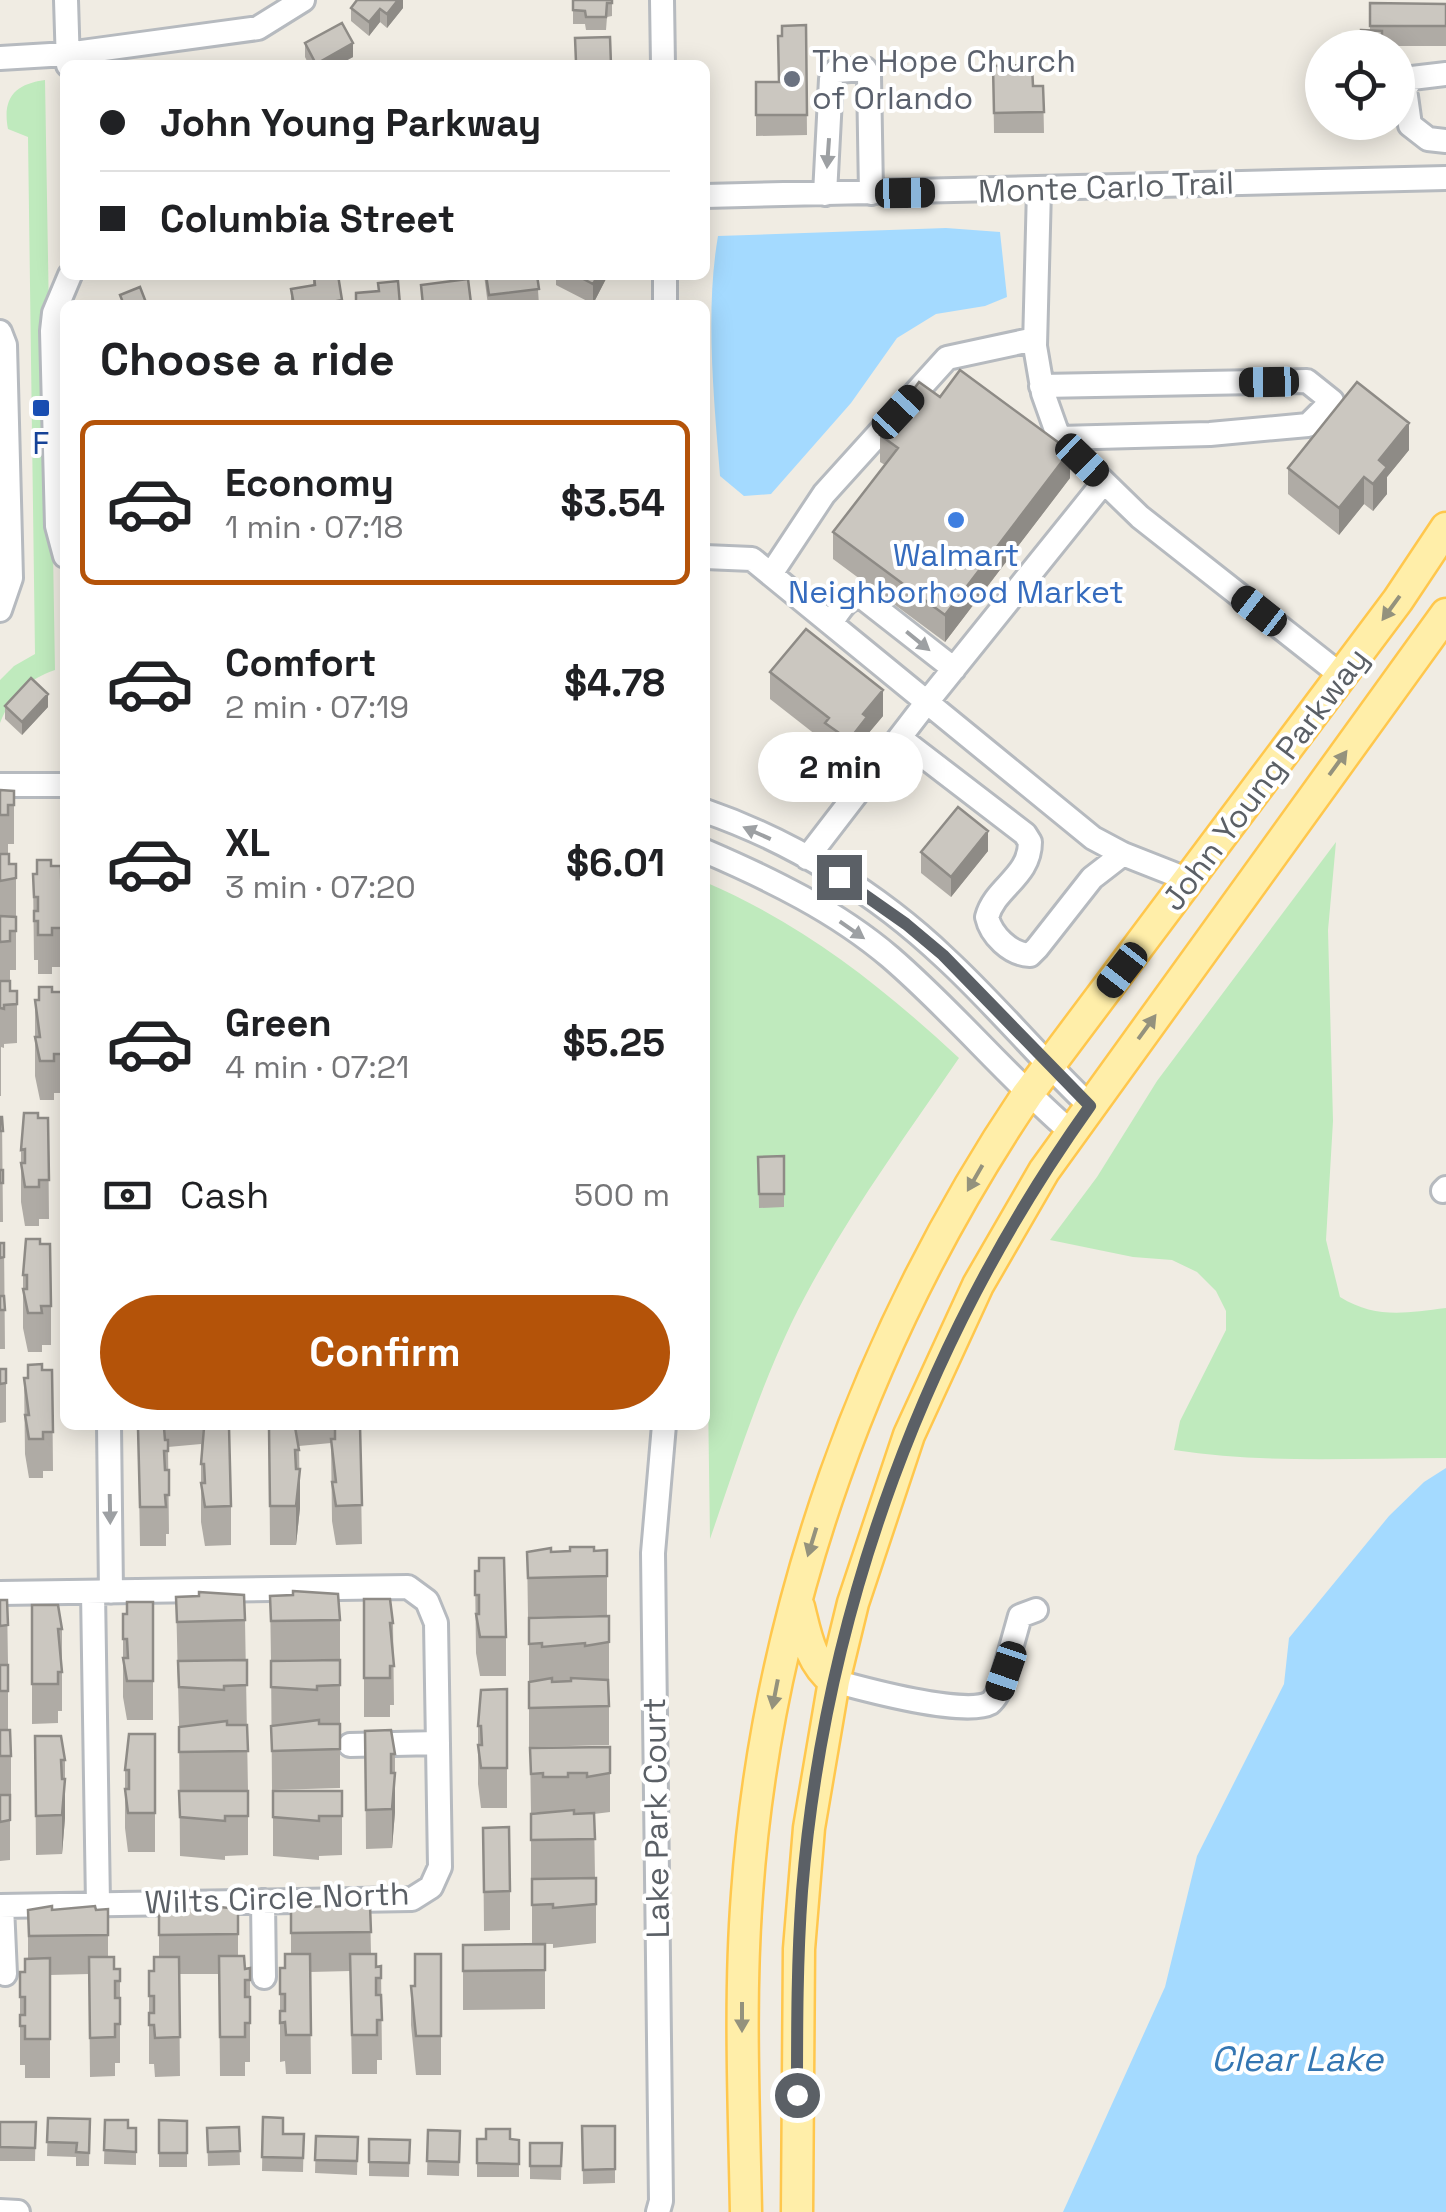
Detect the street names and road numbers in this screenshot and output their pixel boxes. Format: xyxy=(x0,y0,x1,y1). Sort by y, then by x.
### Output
street label: Monte Carlo Trail xyxy=(977,163,1235,211)
street label: John Young Parkway xyxy=(1153,640,1377,918)
street label: Lake Park Court xyxy=(634,1697,678,1939)
street label: Wilts Circle North xyxy=(144,1873,410,1923)

